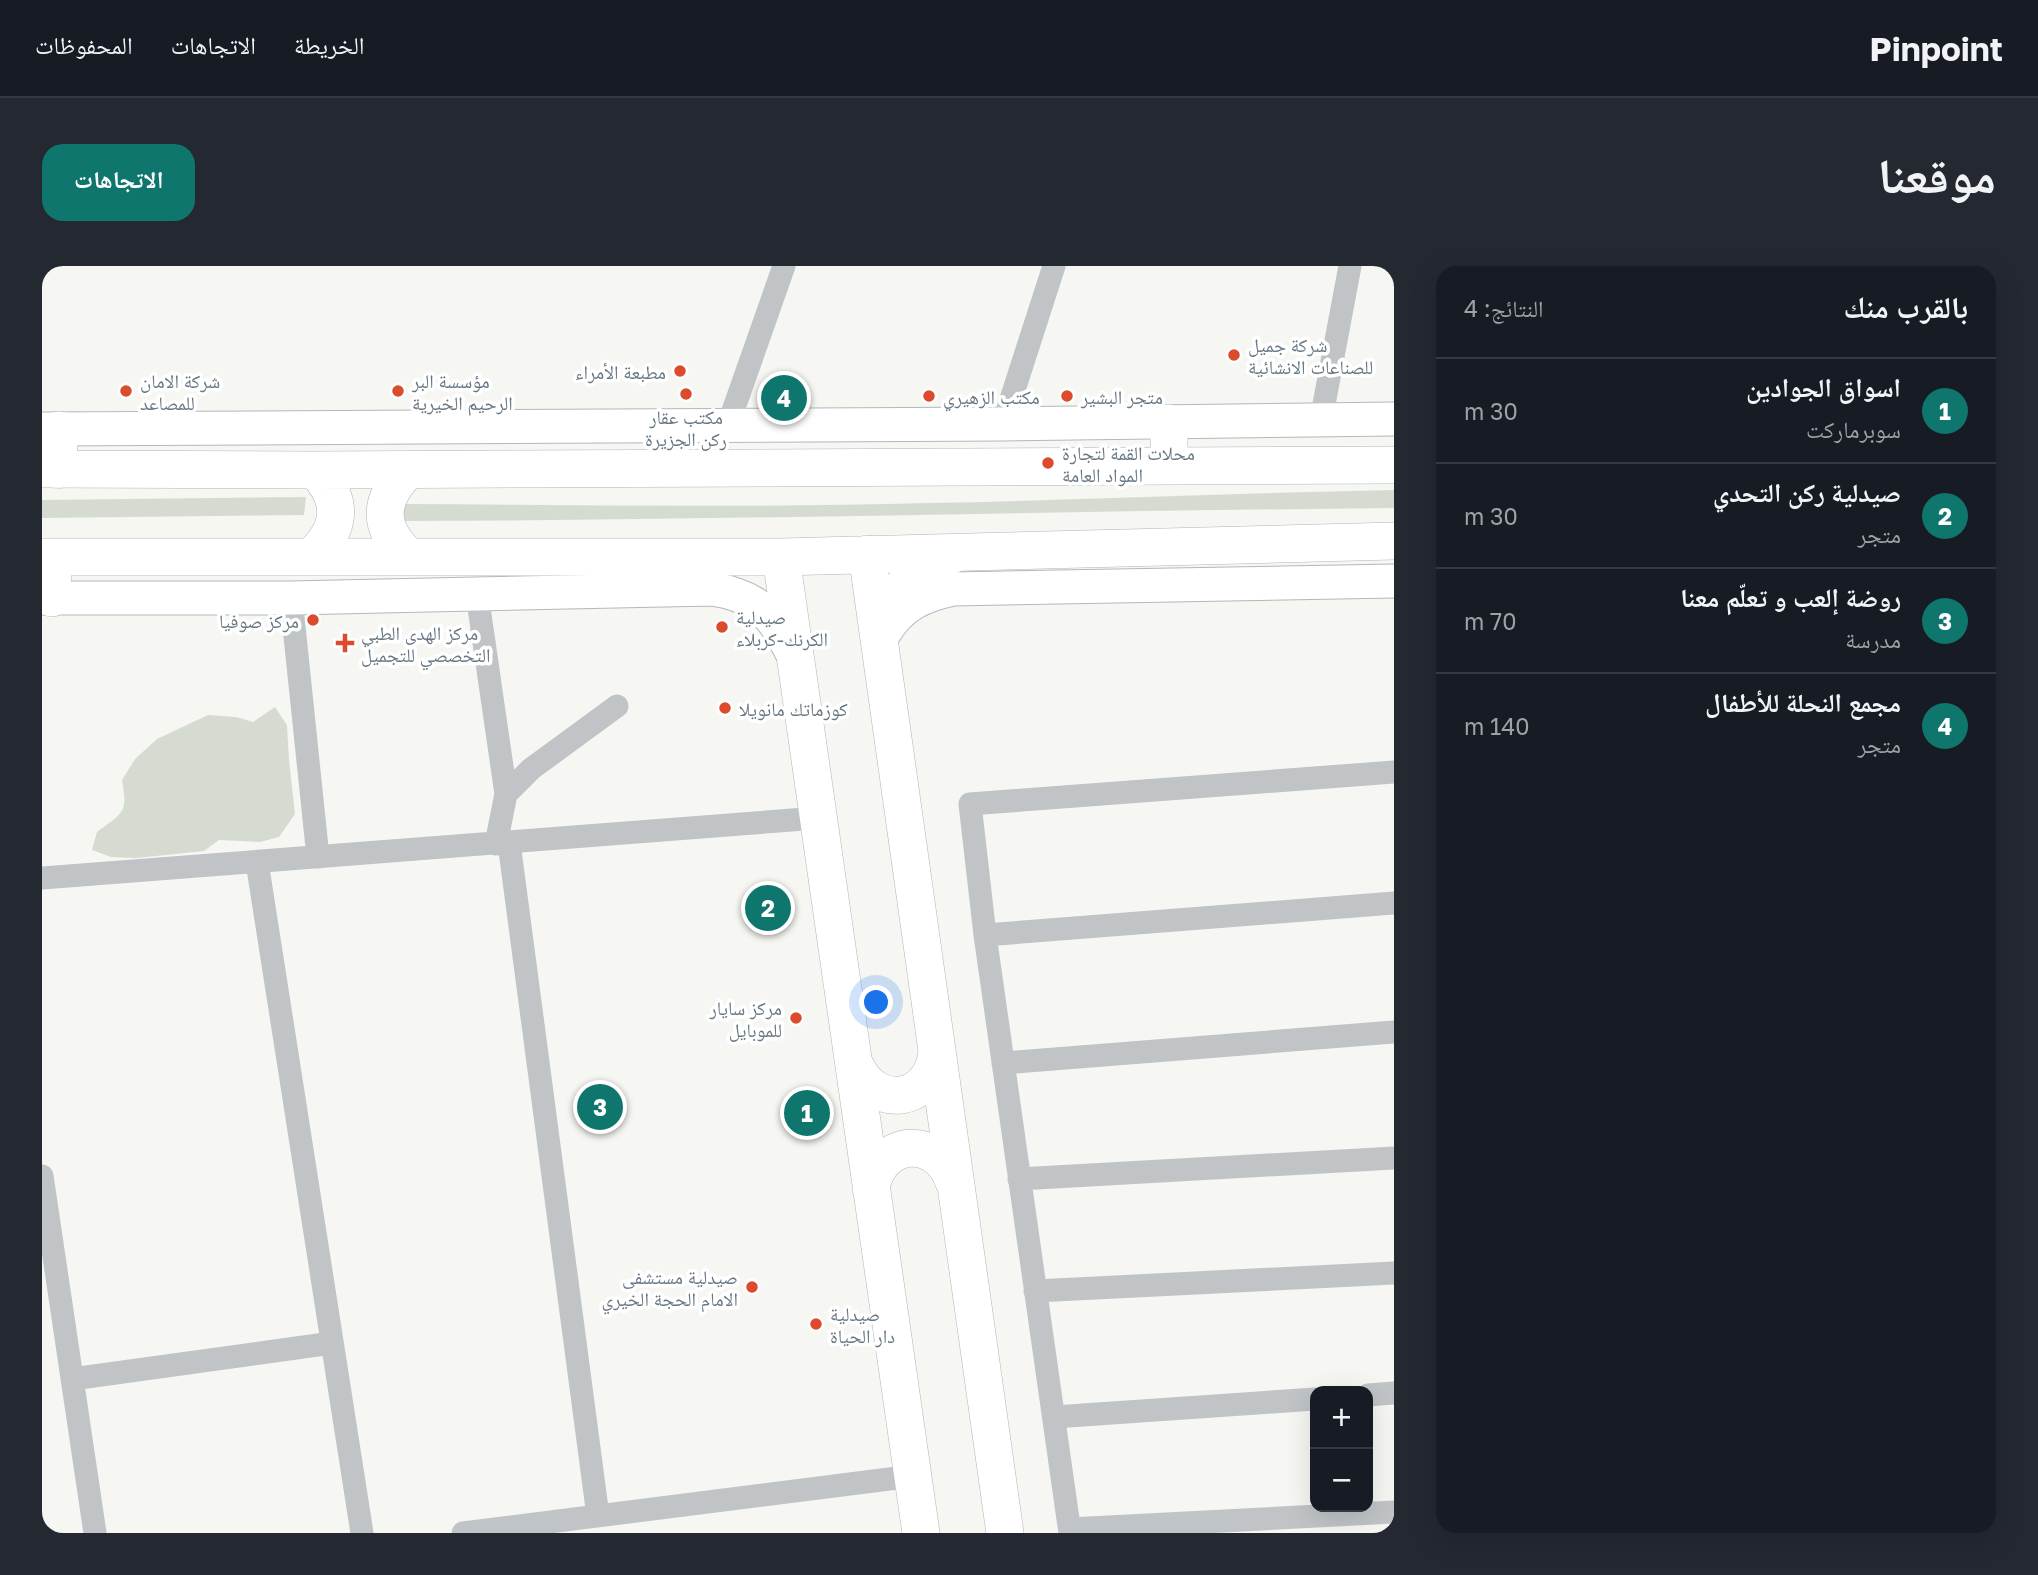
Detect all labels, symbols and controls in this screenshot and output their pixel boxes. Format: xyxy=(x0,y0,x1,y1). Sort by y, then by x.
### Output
text: Pinpoint xyxy=(1870,29,2003,68)
text: المحفوظات xyxy=(35,30,133,59)
text: الاتجاهات xyxy=(171,30,256,59)
text: الخريطة xyxy=(294,30,365,59)
button: الاتجاهات xyxy=(42,144,195,221)
text: موقعنا xyxy=(1878,145,1996,204)
text: بالقرب منك xyxy=(1843,289,1968,325)
text: النتائج: 4 xyxy=(1464,294,1544,322)
place label: شركة جميل للصناعات الانشائية xyxy=(1248,333,1373,378)
marker: شركة جميل للصناعات الانشائية xyxy=(1226,347,1242,363)
place label: مطبعة الأمراء xyxy=(575,360,666,384)
marker: مطبعة الأمراء xyxy=(672,363,688,379)
place label: شركة الامان للمصاعد xyxy=(140,369,220,414)
place label: مؤسسة البر الرحيم الخيرية xyxy=(411,369,513,416)
pin: 4 xyxy=(761,372,807,424)
text: اسواق الجوادين xyxy=(1746,372,1901,403)
marker: شركة الامان للمصاعد xyxy=(118,383,134,399)
marker: مؤسسة البر الرحيم الخيرية xyxy=(390,383,406,399)
place label: مكتب الزهيري xyxy=(943,385,1040,412)
place label: متجر البشير xyxy=(1080,385,1163,409)
marker: مكتب عقار ركن الجزيرة xyxy=(678,386,694,402)
marker: مكتب الزهيري xyxy=(921,388,937,404)
marker: متجر البشير xyxy=(1059,388,1075,404)
text: 30 m xyxy=(1464,397,1518,425)
text: 1 xyxy=(1939,397,1951,425)
place label: مكتب عقار ركن الجزيرة xyxy=(645,405,727,451)
text: سوبرماركت xyxy=(1806,415,1901,443)
place label: محلات القمة لتجارة المواد العامة xyxy=(1062,441,1195,487)
marker: محلات القمة لتجارة المواد العامة xyxy=(1040,455,1056,471)
text: صيدلية ركن التحدي xyxy=(1713,477,1901,508)
text: 30 m xyxy=(1464,502,1518,530)
text: 2 xyxy=(1938,502,1952,530)
text: متجر xyxy=(1858,520,1901,548)
text: روضة إلعب و تعلّم معنا xyxy=(1680,582,1901,613)
place label: صيدلية الكرنك-كربلاء xyxy=(736,605,828,651)
text: 70 m xyxy=(1464,607,1517,635)
text: 3 xyxy=(1938,607,1952,635)
place label: مركز صوفيا xyxy=(219,609,299,633)
marker: مركز صوفيا xyxy=(305,612,321,628)
marker: صيدلية الكرنك-كربلاء xyxy=(714,619,730,635)
place label: مركز الهدى الطبي التخصصي للتجميل xyxy=(361,621,491,670)
text: مدرسة xyxy=(1845,625,1901,653)
marker: مركز الهدى الطبي التخصصي للتجميل xyxy=(335,633,355,653)
text: مجمع النحلة للأطفال xyxy=(1705,687,1901,718)
place label: كوزماتك مانويلا xyxy=(739,697,848,721)
marker: كوزماتك مانويلا xyxy=(717,700,733,716)
text: 140 m xyxy=(1464,712,1530,740)
text: 4 xyxy=(1938,712,1952,740)
text: متجر xyxy=(1858,730,1901,758)
pin: 2 xyxy=(745,882,791,934)
your location xyxy=(859,985,893,1019)
place label: مركز سايار للموبايل xyxy=(708,996,782,1042)
marker: مركز سايار للموبايل xyxy=(788,1010,804,1026)
pin: 3 xyxy=(577,1081,623,1133)
pin: 1 xyxy=(784,1087,830,1139)
place label: صيدلية مستشفى الامام الحجة الخيري xyxy=(601,1265,738,1314)
marker: صيدلية مستشفى الامام الحجة الخيري xyxy=(744,1279,760,1295)
place label: صيدلية دار الحياة xyxy=(830,1302,895,1348)
marker: صيدلية دار الحياة xyxy=(808,1316,824,1332)
map controls xyxy=(1310,1386,1373,1512)
button: + xyxy=(1310,1386,1373,1449)
button: − xyxy=(1310,1449,1373,1512)

